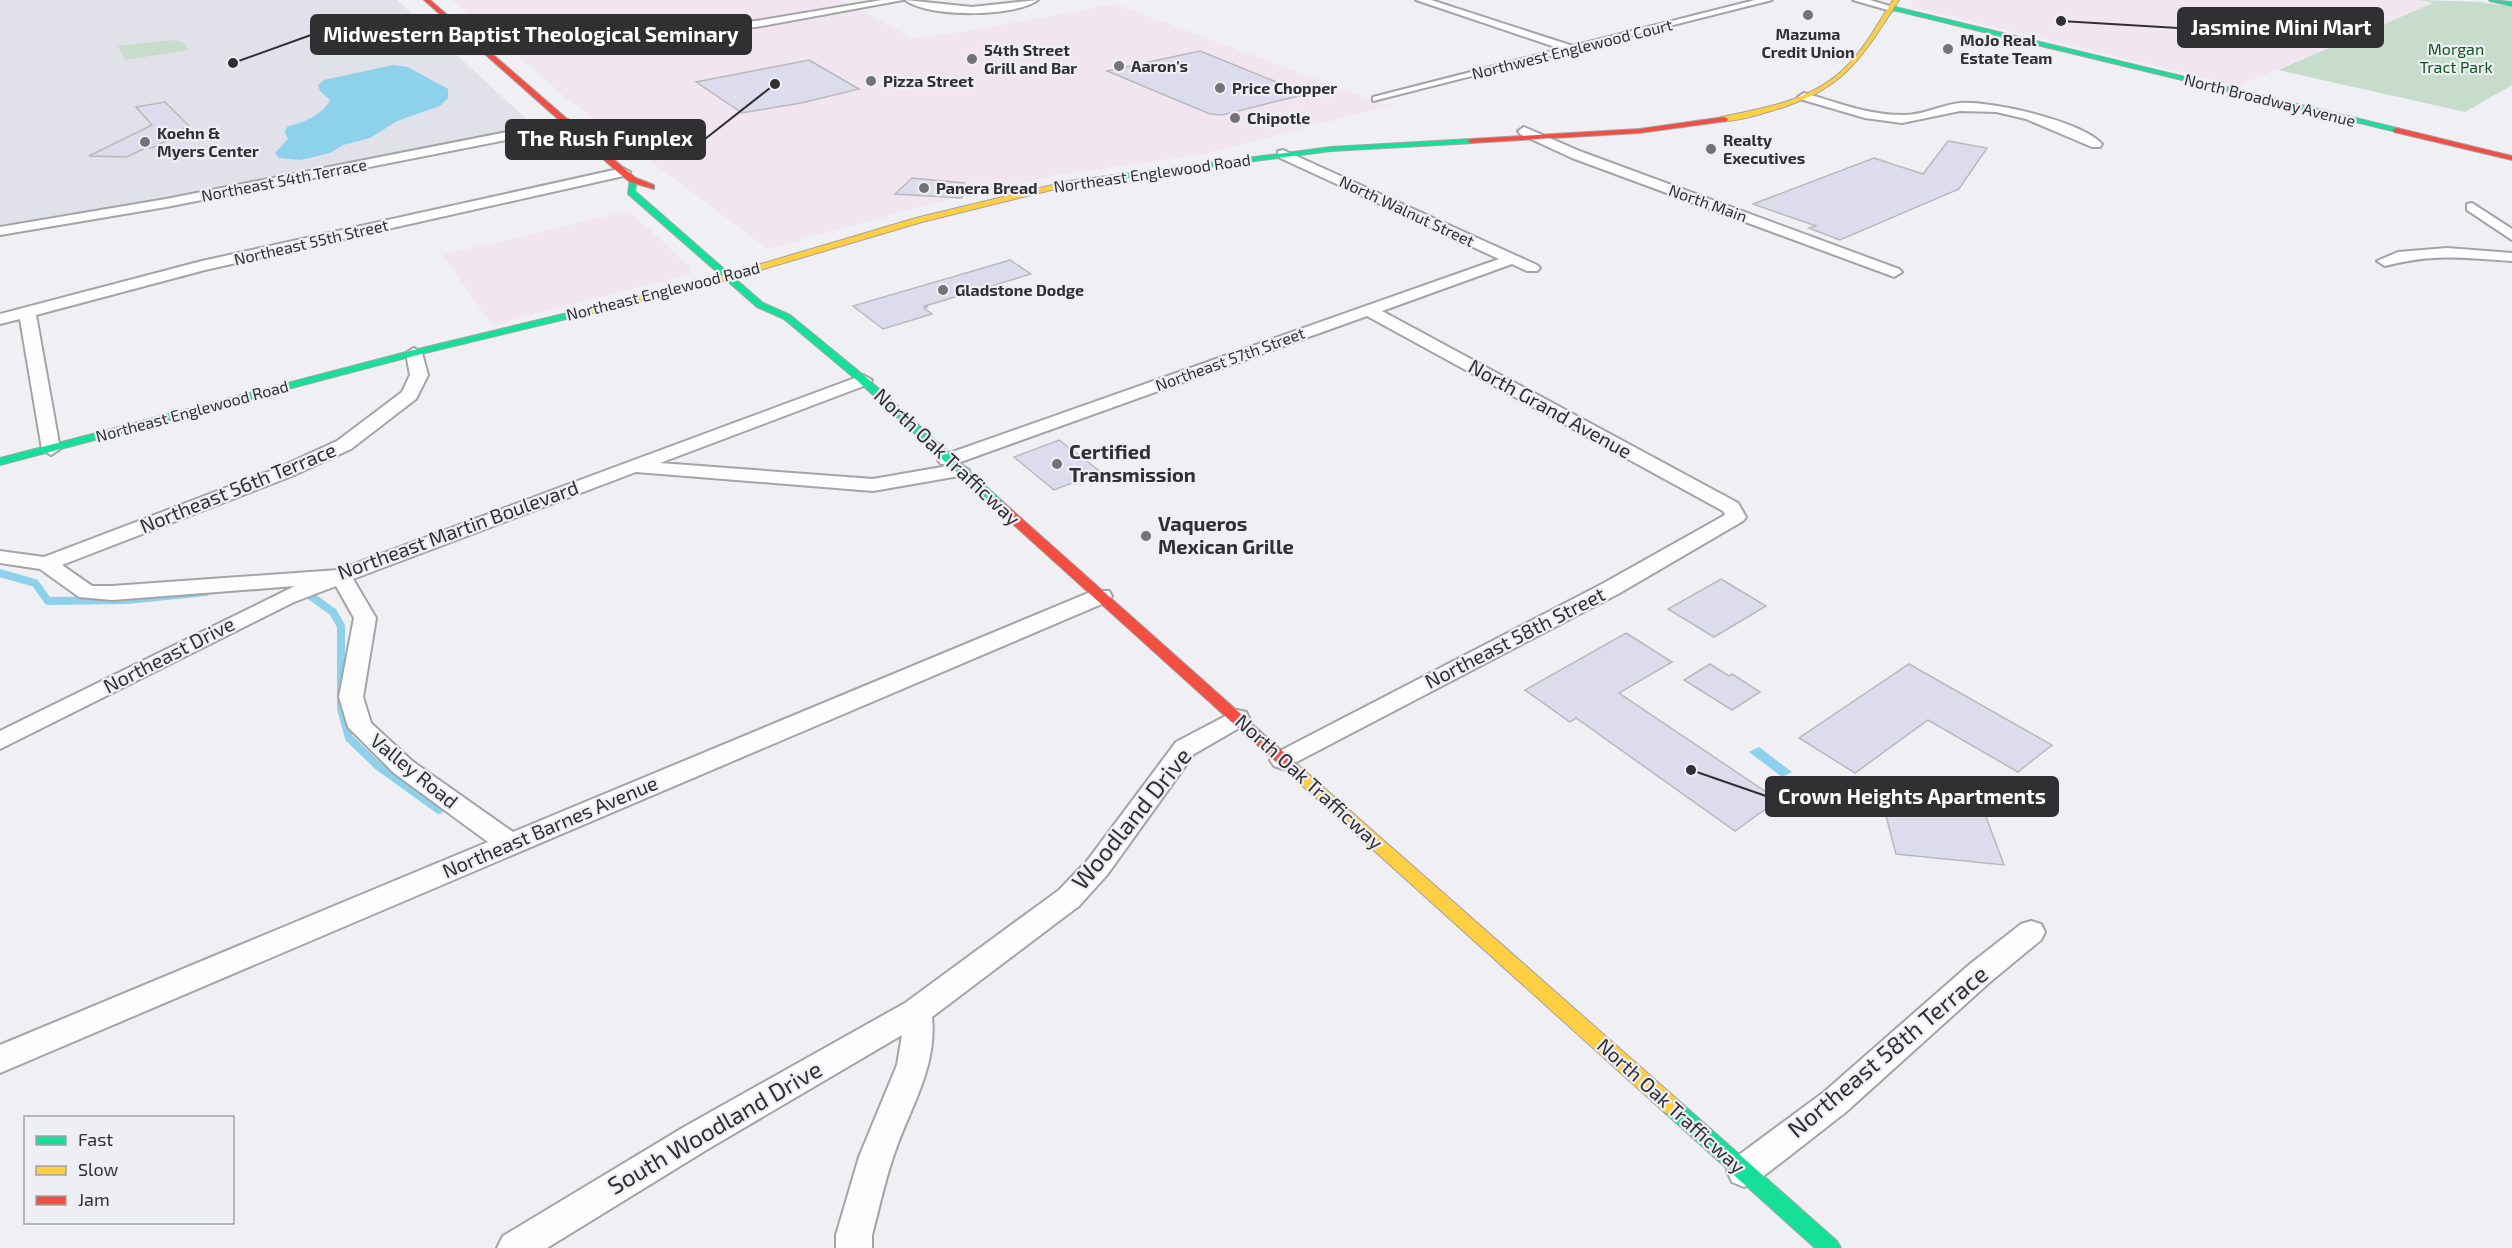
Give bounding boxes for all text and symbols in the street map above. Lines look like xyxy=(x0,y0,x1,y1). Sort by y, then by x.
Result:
marker: Mazuma Credit Union xyxy=(1801,8,1815,22)
callout: Jasmine Mini Mart xyxy=(2178,8,2383,47)
street label: Northwest Englewood Court xyxy=(1470,14,1674,83)
text: Jasmine Mini Mart xyxy=(2191,14,2372,39)
callout: Midwestern Baptist Theological Seminary xyxy=(311,15,751,54)
text: Midwestern Baptist Theological Seminary xyxy=(323,21,739,47)
place label: Mazuma Credit Union xyxy=(1761,24,1855,61)
place label: MoJo Real Estate Team xyxy=(1960,30,2052,67)
park label: Morgan Tract Park xyxy=(2419,39,2493,76)
place label: 54th Street Grill and Bar xyxy=(984,40,1077,77)
marker: MoJo Real Estate Team xyxy=(1941,42,1955,56)
marker: 54th Street Grill and Bar xyxy=(965,52,979,66)
place label: Aaron's xyxy=(1131,56,1188,75)
marker: Aaron's xyxy=(1112,59,1126,73)
street label: North Broadway Avenue xyxy=(2183,69,2358,130)
place label: Pizza Street xyxy=(883,71,974,90)
marker: Pizza Street xyxy=(864,74,878,88)
place label: Price Chopper xyxy=(1232,78,1337,97)
marker: Price Chopper xyxy=(1213,81,1227,95)
place label: Chipotle xyxy=(1247,108,1310,127)
marker: Chipotle xyxy=(1228,111,1242,125)
callout: The Rush Funplex xyxy=(506,120,705,159)
place label: Koehn & Myers Center xyxy=(157,123,259,161)
text: The Rush Funplex xyxy=(517,125,693,150)
place label: Realty Executives xyxy=(1723,130,1805,167)
marker: Koehn & Myers Center xyxy=(138,135,152,149)
marker: Realty Executives xyxy=(1704,142,1718,156)
street label: Northeast Englewood Road xyxy=(1052,149,1252,196)
street label: Northeast 54th Terrace xyxy=(199,154,368,205)
street label: North Walnut Street xyxy=(1337,171,1478,250)
place label: Panera Bread xyxy=(936,178,1038,197)
street label: North Main xyxy=(1666,180,1750,225)
marker: Panera Bread xyxy=(917,181,931,195)
street label: Northeast 55th Street xyxy=(232,214,390,269)
street label: Northeast Englewood Road xyxy=(564,257,762,324)
place label: Gladstone Dodge xyxy=(955,280,1084,299)
marker: Gladstone Dodge xyxy=(936,283,950,297)
street label: Northeast 57th Street xyxy=(1153,323,1307,394)
street label: North Grand Avenue xyxy=(1465,353,1636,463)
street label: Northeast Englewood Road xyxy=(93,376,290,445)
street label: North Oak Trafficway xyxy=(870,382,1026,530)
street label: Northeast 56th Terrace xyxy=(136,437,339,537)
place label: Certified Transmission xyxy=(1069,439,1196,486)
marker: Certified Transmission xyxy=(1050,457,1064,471)
street label: Northeast Martin Boulevard xyxy=(334,474,581,584)
place label: Vaqueros Mexican Grille xyxy=(1158,511,1294,558)
marker: Vaqueros Mexican Grille xyxy=(1139,529,1153,543)
street label: Northeast 58th Street xyxy=(1421,581,1609,693)
street label: Northeast Drive xyxy=(99,611,238,698)
street label: North Oak Trafficway xyxy=(1231,709,1389,854)
street label: Valley Road xyxy=(366,728,463,813)
street label: Woodland Drive xyxy=(1065,741,1197,895)
street label: Northeast Barnes Avenue xyxy=(438,770,661,882)
callout: Crown Heights Apartments xyxy=(1766,777,2058,816)
text: Crown Heights Apartments xyxy=(1778,783,2046,808)
street label: Northeast 58th Terrace xyxy=(1781,959,1993,1143)
street label: North Oak Trafficway xyxy=(1593,1033,1751,1178)
street label: South Woodland Drive xyxy=(602,1053,827,1200)
legend xyxy=(24,1116,234,1224)
text: Fast xyxy=(78,1128,113,1150)
text: Slow xyxy=(78,1158,119,1180)
text: Jam xyxy=(78,1188,110,1210)

